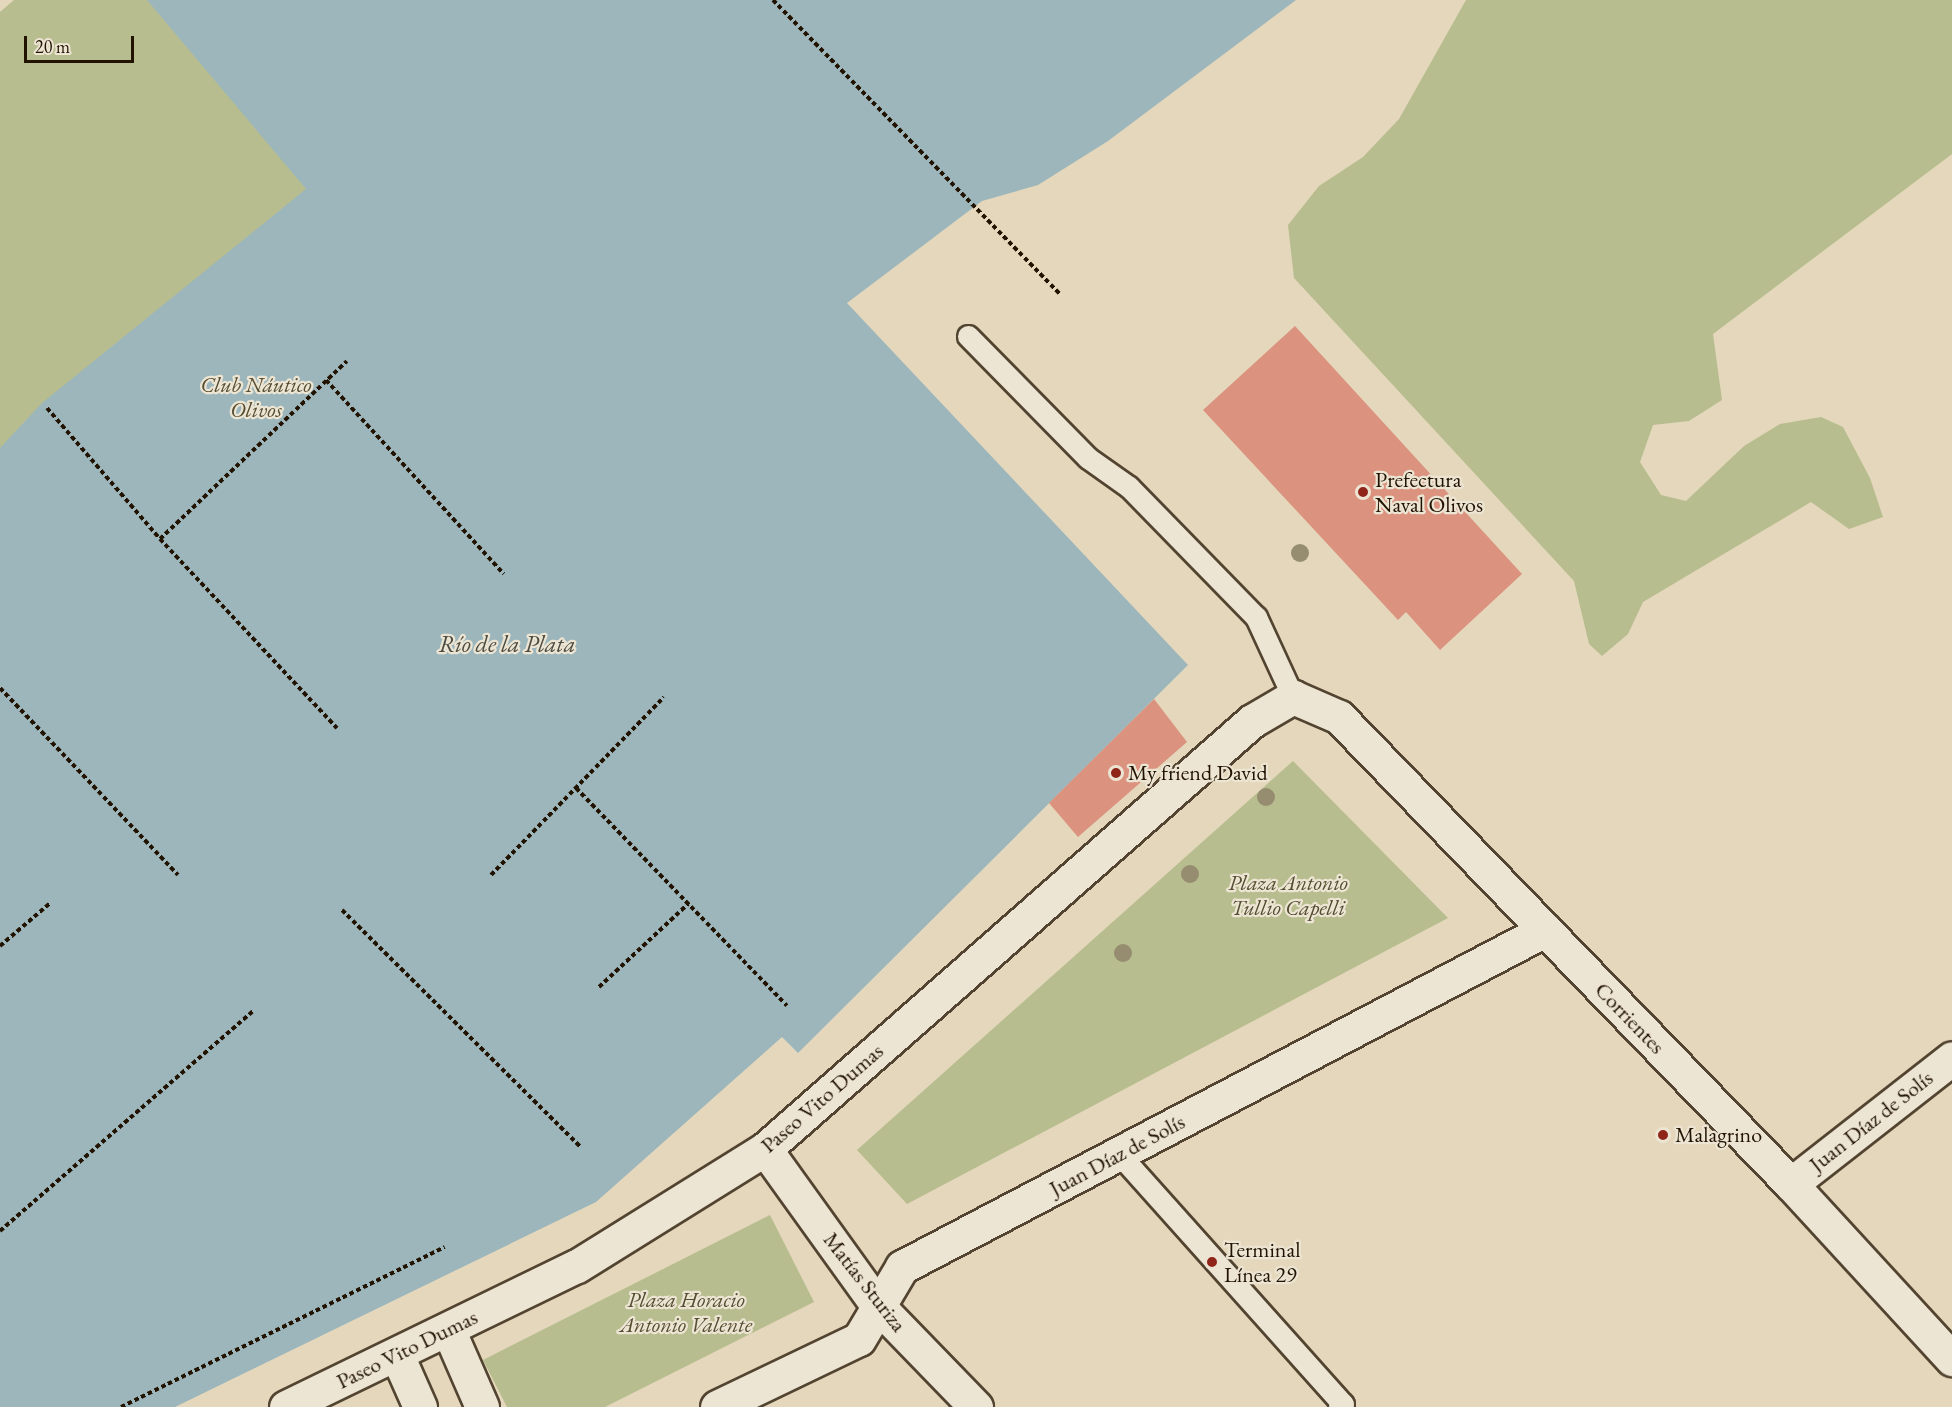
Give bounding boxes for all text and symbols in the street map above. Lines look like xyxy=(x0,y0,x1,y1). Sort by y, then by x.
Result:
scale bar xyxy=(27,24,136,62)
text: 20 m xyxy=(35,35,70,58)
park label: Club Náutico Olivos xyxy=(200,371,312,422)
place label: Prefectura Naval Olivos xyxy=(1375,466,1483,518)
marker: Prefectura Naval Olivos xyxy=(1356,485,1370,499)
water label: Río de la Plata xyxy=(439,630,575,658)
place label: My friend David xyxy=(1128,760,1268,786)
marker: My friend David xyxy=(1109,766,1123,780)
park label: Plaza Antonio Tullio Capelli xyxy=(1228,869,1348,920)
street label: Corrientes xyxy=(1589,977,1671,1059)
street label: Paseo Vito Dumas xyxy=(755,1038,889,1158)
street label: Juan Díaz de Solís xyxy=(1804,1065,1938,1177)
street label: Juan Díaz de Solís xyxy=(1045,1108,1189,1202)
place label: Malagrino xyxy=(1675,1122,1762,1148)
marker: Malagrino xyxy=(1656,1128,1670,1142)
street label: Matías Sturiza xyxy=(818,1227,912,1337)
place label: Terminal Línea 29 xyxy=(1224,1236,1301,1288)
marker: Terminal Línea 29 xyxy=(1205,1255,1219,1269)
park label: Plaza Horacio Antonio Valente xyxy=(620,1286,752,1338)
street label: Paseo Vito Dumas xyxy=(332,1303,482,1395)

